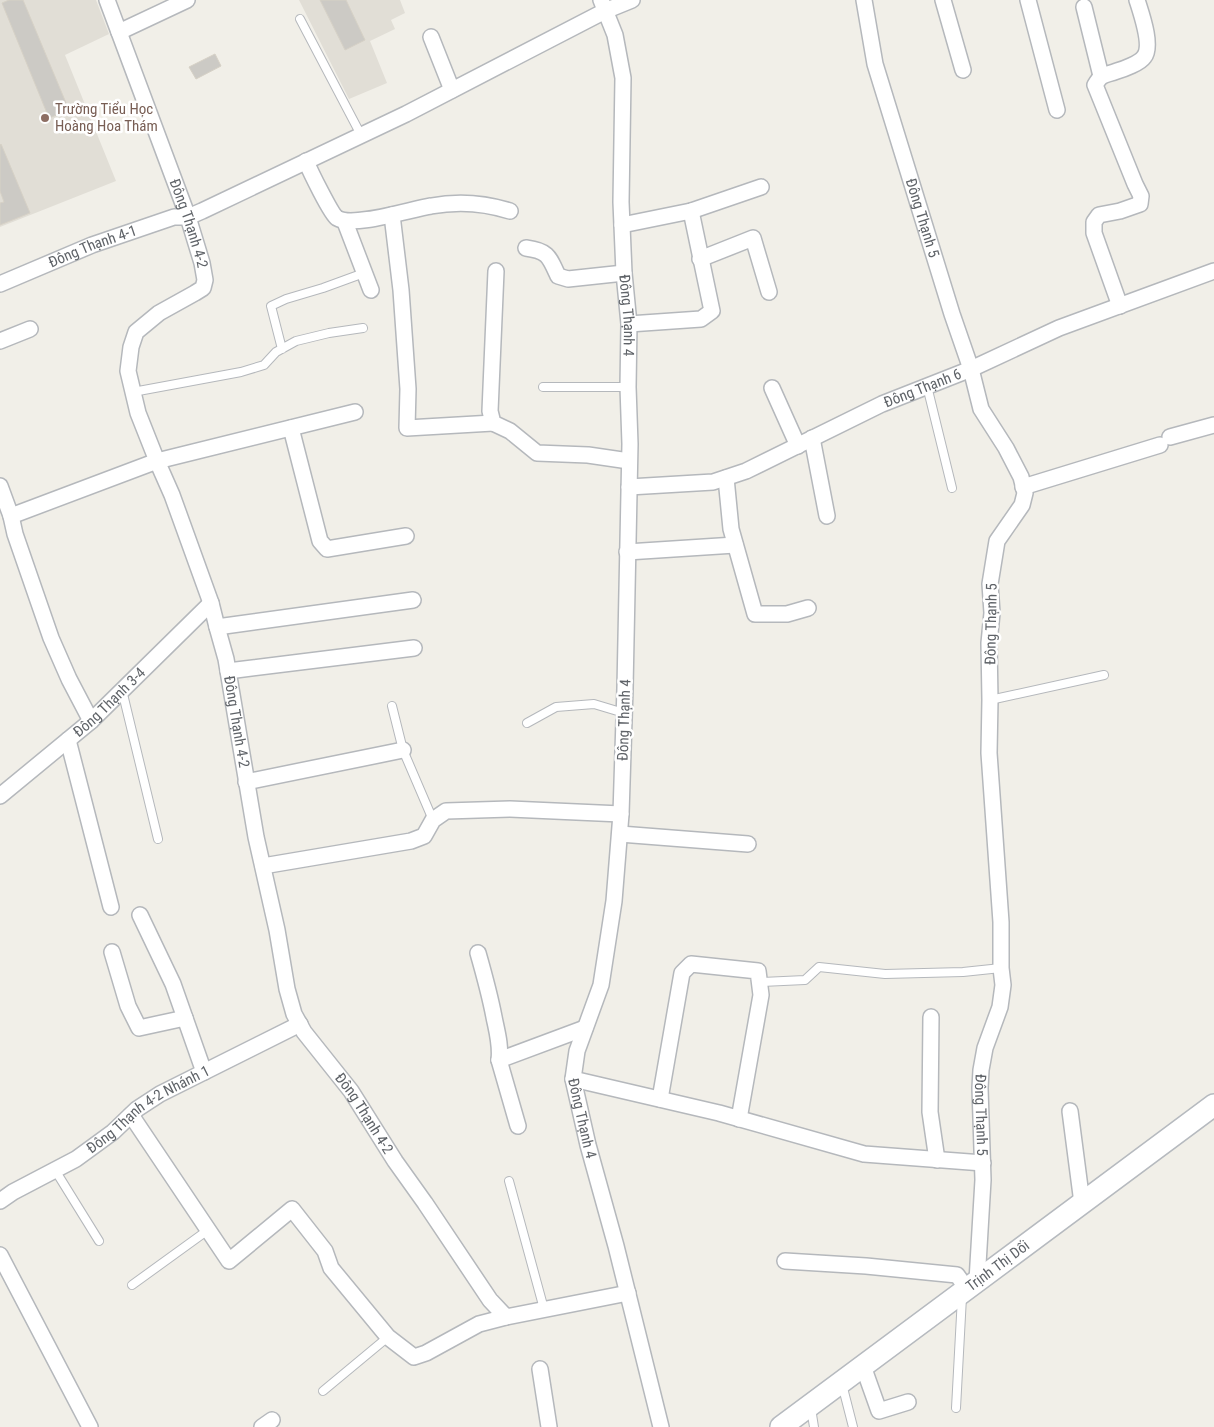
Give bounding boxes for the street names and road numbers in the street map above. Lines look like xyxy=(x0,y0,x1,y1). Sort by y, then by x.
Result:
street label: Đông Thạnh 4-2 xyxy=(166,176,212,269)
street label: Đông Thạnh 5 xyxy=(902,176,943,260)
street label: Đông Thạnh 4-1 xyxy=(46,221,139,271)
street label: Đông Thạnh 4 xyxy=(615,274,638,356)
street label: Đông Thạnh 6 xyxy=(881,365,964,411)
street label: Đông Thạnh 5 xyxy=(981,583,1001,665)
street label: Đông Thạnh 3-4 xyxy=(70,664,149,741)
street label: Đông Thạnh 4-2 xyxy=(220,674,253,769)
street label: Đông Thạnh 4 xyxy=(614,679,634,761)
street label: Đông Thạnh 4-2 Nhánh 1 xyxy=(83,1062,213,1157)
street label: Đông Thạnh 4-2 xyxy=(331,1069,397,1157)
street label: Đông Thạnh 5 xyxy=(971,1073,991,1156)
street label: Đông Thạnh 4 xyxy=(564,1076,600,1160)
street label: Trịnh Thị Dối xyxy=(962,1236,1033,1295)

